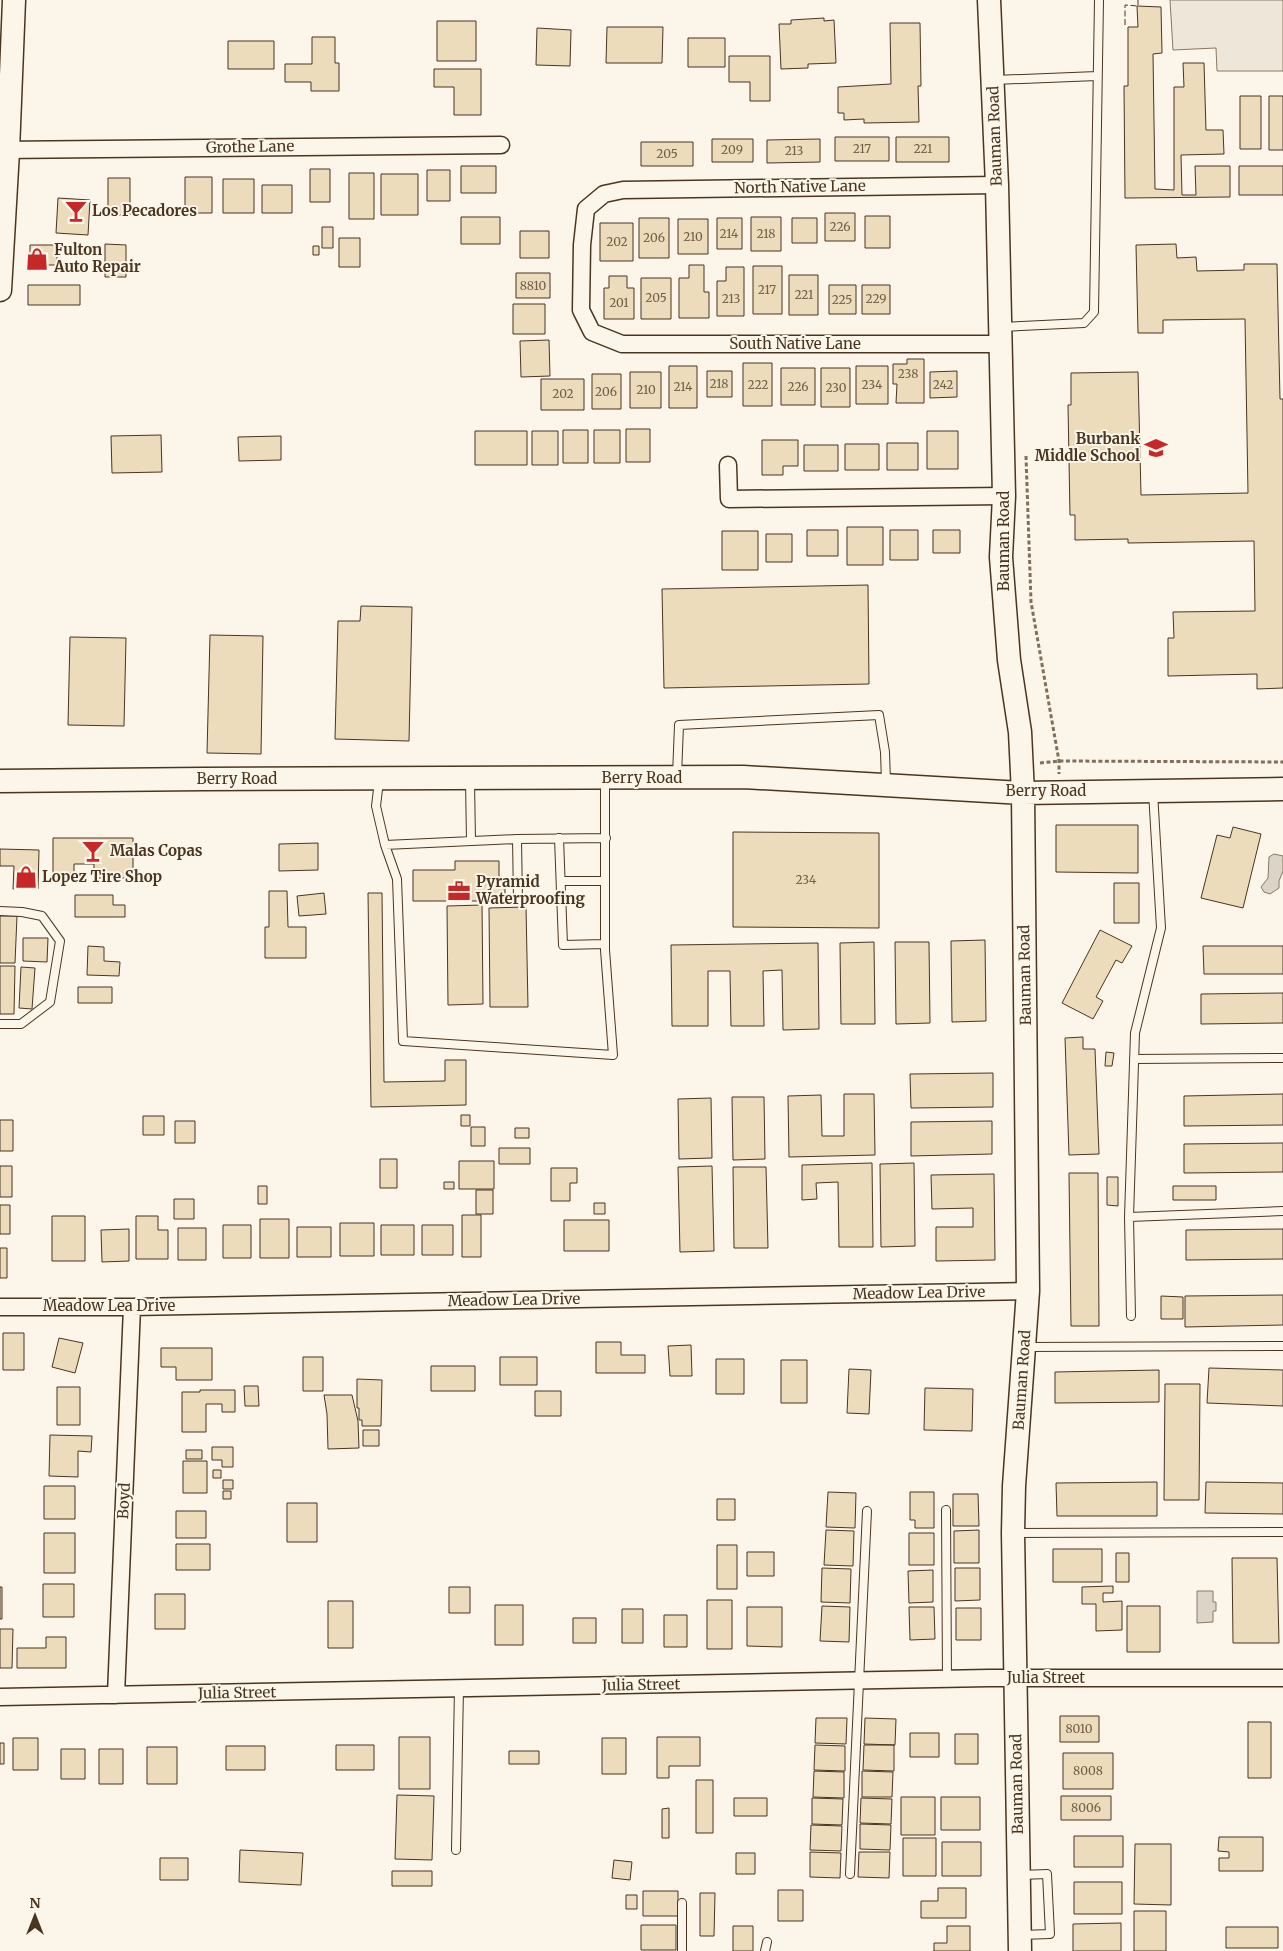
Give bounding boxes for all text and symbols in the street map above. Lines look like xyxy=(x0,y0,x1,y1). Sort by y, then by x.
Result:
street label: Bauman Road xyxy=(983,85,1006,187)
street label: Grothe Lane xyxy=(206,136,294,157)
house number: 217 xyxy=(853,141,871,156)
house number: 221 xyxy=(913,141,933,156)
house number: 209 xyxy=(721,142,743,157)
house number: 213 xyxy=(785,143,803,158)
house number: 205 xyxy=(656,146,678,161)
street label: North Native Lane xyxy=(734,176,866,197)
bar icon: Los Pecadores xyxy=(63,198,89,224)
place label: Los Pecadores xyxy=(92,201,197,220)
house number: 226 xyxy=(829,219,851,234)
house number: 214 xyxy=(720,226,739,241)
house number: 218 xyxy=(757,226,775,241)
house number: 210 xyxy=(683,229,703,244)
house number: 206 xyxy=(643,230,665,245)
house number: 202 xyxy=(606,234,628,249)
place label: Fulton Auto Repair xyxy=(53,240,141,276)
shop icon: Fulton Auto Repair xyxy=(24,246,50,272)
house number: 8810 xyxy=(520,278,547,293)
house number: 217 xyxy=(758,282,776,297)
house number: 221 xyxy=(794,287,814,302)
house number: 205 xyxy=(645,290,667,305)
house number: 213 xyxy=(722,291,740,306)
house number: 229 xyxy=(865,291,887,306)
house number: 225 xyxy=(832,292,852,307)
house number: 201 xyxy=(609,295,629,310)
street label: South Native Lane xyxy=(729,334,861,353)
house number: 238 xyxy=(898,366,918,381)
house number: 218 xyxy=(710,376,728,391)
house number: 222 xyxy=(748,377,768,392)
house number: 234 xyxy=(862,377,883,392)
house number: 242 xyxy=(933,377,953,392)
house number: 214 xyxy=(674,379,693,394)
house number: 226 xyxy=(787,379,809,394)
house number: 230 xyxy=(825,380,847,395)
house number: 210 xyxy=(636,382,656,397)
house number: 206 xyxy=(595,384,617,399)
house number: 202 xyxy=(552,386,574,401)
place label: Burbank Middle School xyxy=(1035,429,1140,465)
school or university icon: Burbank Middle School xyxy=(1143,435,1169,461)
street label: Bauman Road xyxy=(994,491,1013,591)
street label: Berry Road xyxy=(602,768,682,787)
street label: Berry Road xyxy=(197,769,277,788)
street label: Berry Road xyxy=(1006,781,1086,800)
bar icon: Malas Copas xyxy=(80,838,106,864)
place label: Malas Copas xyxy=(110,841,203,860)
shop icon: Lopez Tire Shop xyxy=(13,864,39,890)
place label: Lopez Tire Shop xyxy=(42,867,163,886)
place label: Pyramid Waterproofing xyxy=(475,872,585,908)
house number: 234 xyxy=(796,872,817,887)
office icon: Pyramid Waterproofing xyxy=(446,878,472,904)
street label: Bauman Road xyxy=(1014,925,1035,1025)
street label: Meadow Lea Drive xyxy=(853,1282,986,1303)
street label: Meadow Lea Drive xyxy=(448,1289,581,1310)
street label: Meadow Lea Drive xyxy=(43,1296,175,1315)
street label: Bauman Road xyxy=(1009,1329,1034,1431)
street label: Boyd xyxy=(113,1482,134,1520)
street label: Julia Street xyxy=(1006,1668,1085,1687)
street label: Julia Street xyxy=(601,1674,680,1695)
street label: Julia Street xyxy=(197,1682,276,1703)
house number: 8010 xyxy=(1065,1721,1093,1736)
street label: Bauman Road xyxy=(1006,1734,1027,1834)
house number: 8008 xyxy=(1073,1763,1103,1778)
house number: 8006 xyxy=(1071,1800,1101,1815)
north arrow xyxy=(10,1891,60,1941)
text: N xyxy=(29,1894,41,1912)

